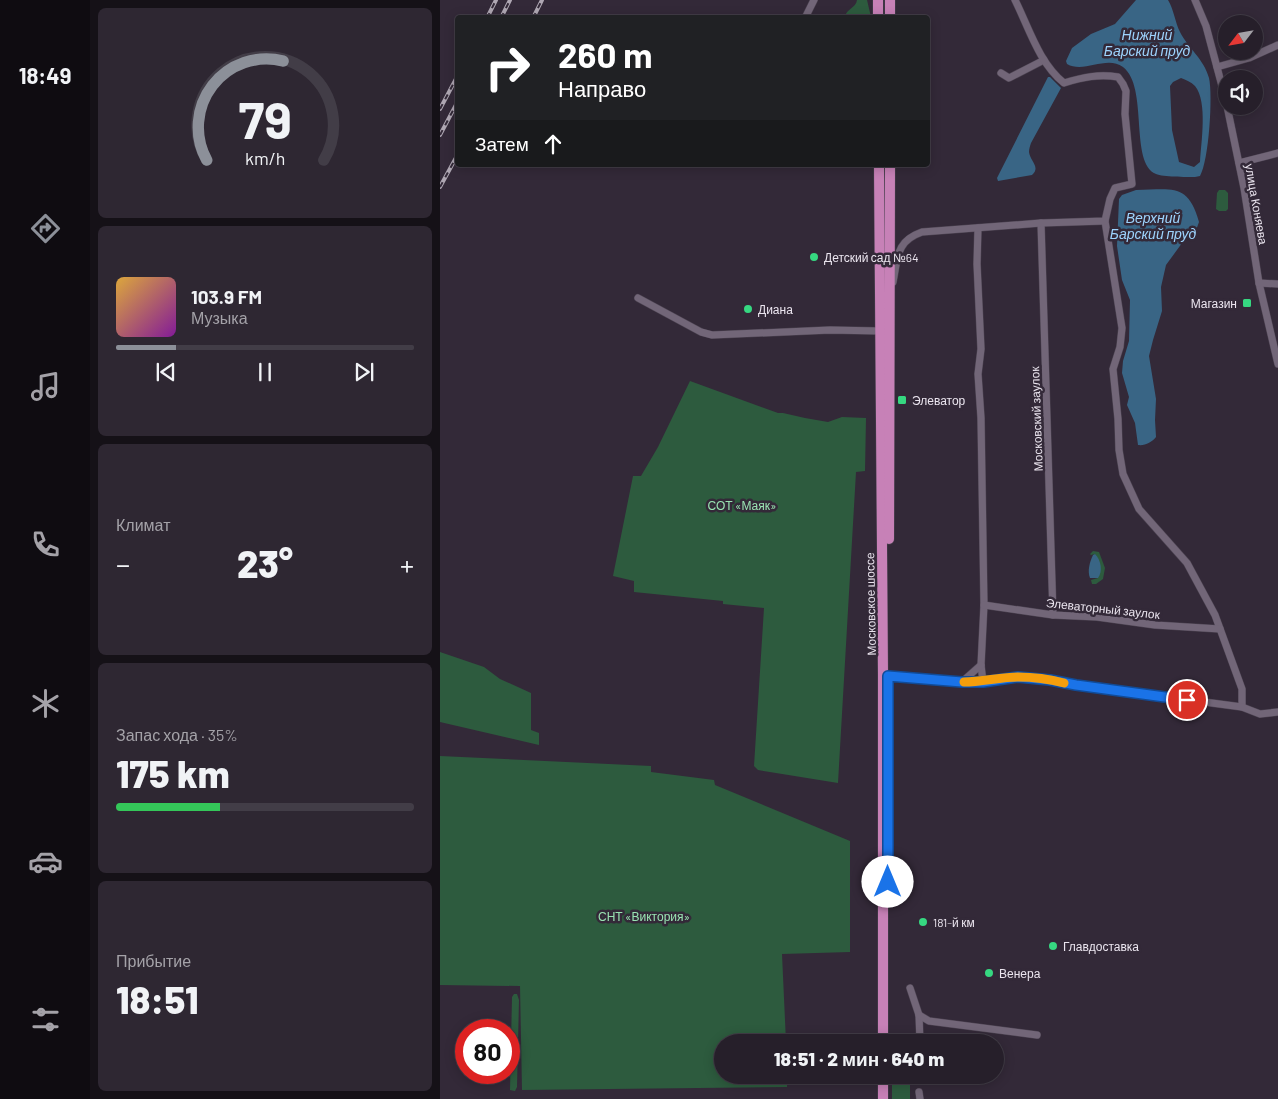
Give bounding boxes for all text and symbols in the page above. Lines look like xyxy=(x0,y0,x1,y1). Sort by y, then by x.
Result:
north arrow xyxy=(1218,15,1262,60)
map controls xyxy=(1218,15,1263,115)
water label: Нижний Барский пруд xyxy=(1104,26,1190,59)
text: 260 m xyxy=(558,33,653,75)
icon: right xyxy=(475,35,540,100)
text: 18:49 xyxy=(19,62,71,88)
button: sound xyxy=(1218,70,1263,115)
text: Направо xyxy=(558,75,646,101)
text: 79 xyxy=(238,87,292,149)
icon: ahead xyxy=(539,130,567,158)
text: Затем xyxy=(475,132,529,155)
text: km/h xyxy=(245,147,285,169)
street label: улица Коняева xyxy=(1242,163,1271,246)
water label: Верхний Барский пруд xyxy=(1110,209,1196,242)
icon: directions xyxy=(28,211,63,246)
place label: Детский сад №64 xyxy=(824,250,919,265)
marker: Детский сад №64 xyxy=(808,251,820,263)
text: 103.9 FM xyxy=(191,285,262,308)
place label: Магазин xyxy=(1191,296,1237,310)
marker: Магазин xyxy=(1241,297,1253,309)
place label: Диана xyxy=(758,302,793,317)
marker: Диана xyxy=(742,303,754,315)
text: Музыка xyxy=(191,308,248,327)
icon: previous xyxy=(152,358,180,386)
icon: pause xyxy=(251,358,279,386)
icon: next xyxy=(350,358,378,386)
street label: Московский заулок xyxy=(1027,366,1046,472)
icon: music xyxy=(28,369,63,404)
place label: Элеватор xyxy=(912,393,966,408)
marker: Элеватор xyxy=(896,394,908,406)
park label: СОТ «Маяк» xyxy=(708,498,776,512)
text: Климат xyxy=(116,515,170,534)
icon: phone xyxy=(28,527,63,562)
text: 23° xyxy=(237,540,293,586)
text: − xyxy=(116,547,130,581)
text: + xyxy=(400,547,414,581)
street label: Московское шоссе xyxy=(862,552,878,656)
street label: Элеваторный заулок xyxy=(1045,595,1161,622)
pin xyxy=(1166,679,1208,721)
icon: climate xyxy=(28,686,63,721)
icon: arrive xyxy=(1173,686,1201,714)
text: Запас хода · 35% xyxy=(116,725,238,744)
text: 175 km xyxy=(116,750,230,796)
icon: car xyxy=(28,844,63,879)
position arrow xyxy=(861,855,913,907)
park label: СНТ «Виктория» xyxy=(598,909,690,924)
place label: 181-й км xyxy=(933,915,975,929)
marker: 181-й км xyxy=(917,916,929,928)
place label: Главдоставка xyxy=(1063,939,1139,954)
marker: Главдоставка xyxy=(1047,940,1059,952)
text: Прибытие xyxy=(116,951,191,970)
place label: Венера xyxy=(999,966,1041,981)
marker: Венера xyxy=(983,967,995,979)
text: 18:51 xyxy=(116,976,199,1022)
icon: filters xyxy=(28,1002,63,1037)
speed limit sign: 80 xyxy=(455,1019,520,1084)
text: 18:51 · 2 мин · 640 m xyxy=(774,1047,944,1070)

